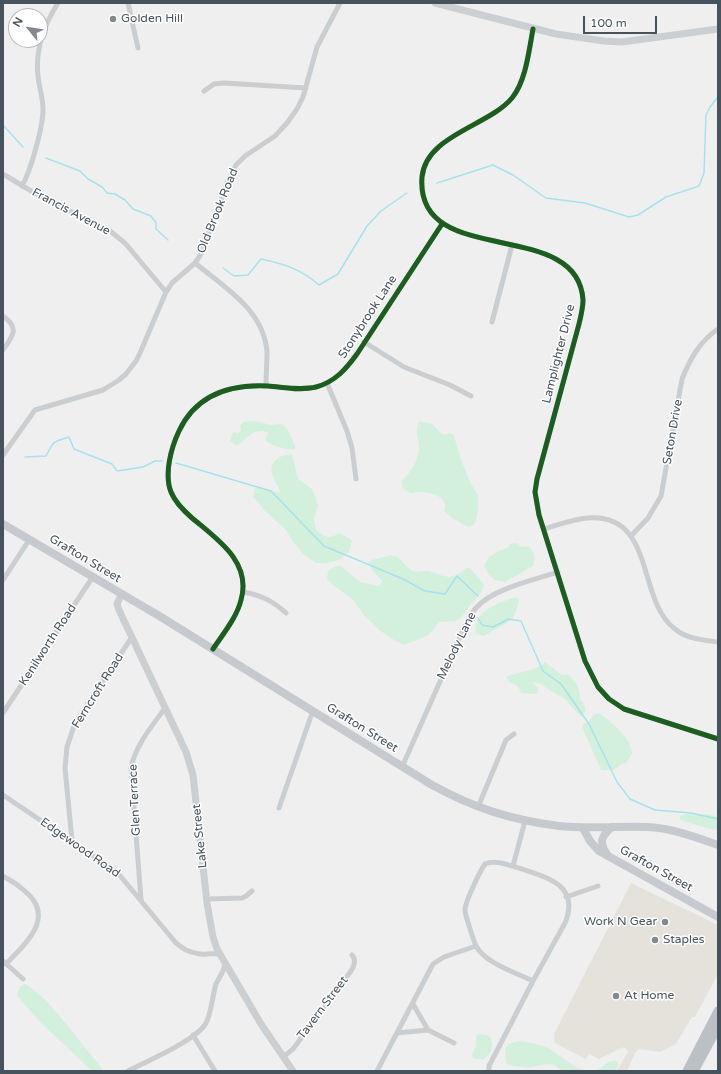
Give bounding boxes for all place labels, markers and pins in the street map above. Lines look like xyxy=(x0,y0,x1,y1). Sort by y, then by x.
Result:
place label: Golden Hill xyxy=(121,12,183,26)
marker: Golden Hill xyxy=(108,14,118,24)
place label: Work N Gear xyxy=(584,915,657,929)
marker: Work N Gear xyxy=(660,917,670,927)
place label: Staples xyxy=(663,933,705,947)
marker: Staples xyxy=(650,935,660,945)
place label: At Home xyxy=(624,989,674,1003)
marker: At Home xyxy=(611,991,621,1001)

